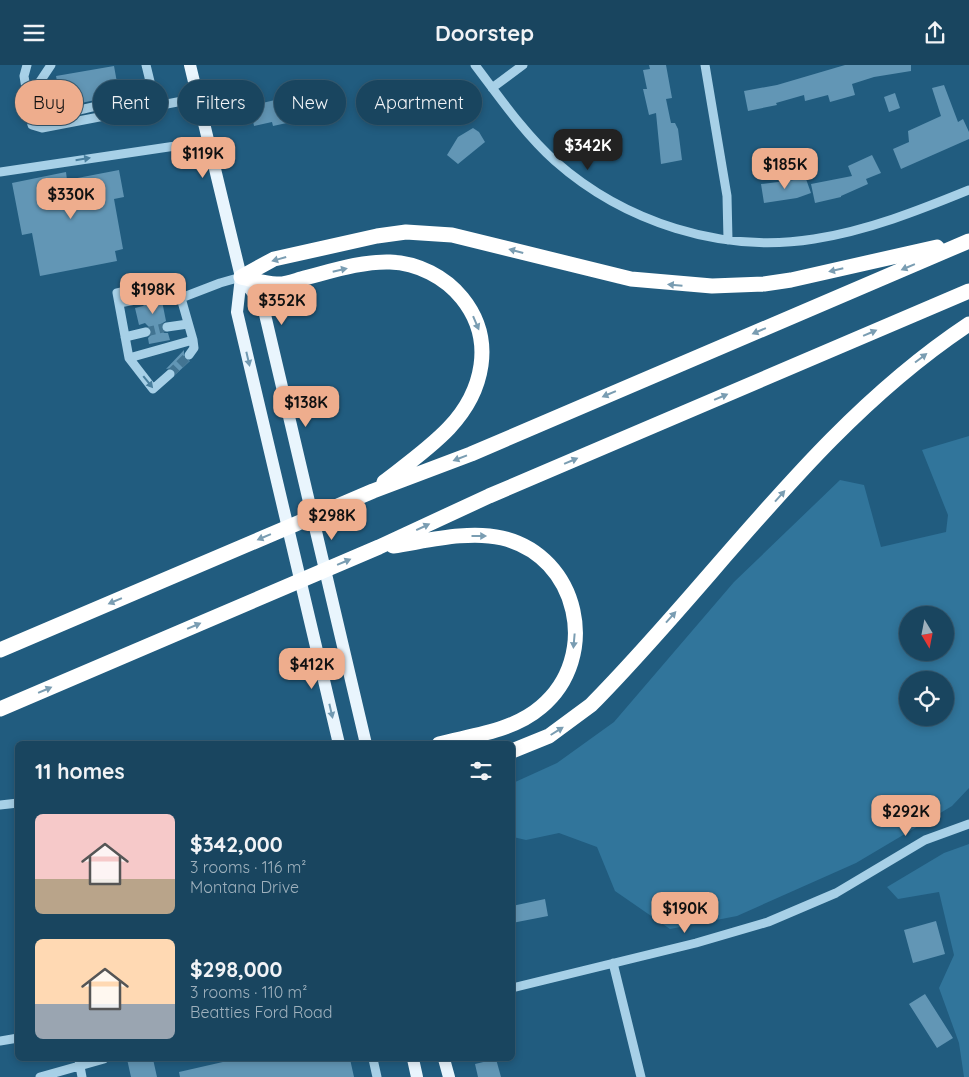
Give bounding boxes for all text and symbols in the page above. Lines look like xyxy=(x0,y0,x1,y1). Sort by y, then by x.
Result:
icon: menu xyxy=(20,19,48,47)
text: Doorstep xyxy=(435,19,534,47)
icon: share xyxy=(921,19,949,47)
chip: Buy xyxy=(15,80,83,125)
chip: Rent xyxy=(93,80,168,125)
chip: Filters xyxy=(178,80,264,125)
chip: New xyxy=(274,80,346,125)
chip: Apartment xyxy=(356,80,482,125)
pin: $342K xyxy=(553,129,623,171)
text: $342K xyxy=(564,135,612,155)
pin: $119K xyxy=(168,137,238,179)
text: $119K xyxy=(182,143,224,163)
pin: $185K xyxy=(750,147,820,190)
text: $185K xyxy=(763,154,807,174)
one-way arrow xyxy=(75,155,91,163)
pin: $330K xyxy=(36,177,106,220)
text: $330K xyxy=(47,184,95,204)
one-way arrow xyxy=(509,247,524,255)
one-way arrow xyxy=(271,255,286,263)
one-way arrow xyxy=(901,263,915,271)
one-way arrow xyxy=(333,266,348,274)
one-way arrow xyxy=(829,266,844,274)
pin: $198K xyxy=(118,273,188,315)
text: $198K xyxy=(131,279,175,299)
one-way arrow xyxy=(667,280,683,288)
pin: $352K xyxy=(247,283,317,326)
text: $352K xyxy=(259,290,305,310)
one-way arrow xyxy=(472,316,480,331)
one-way arrow xyxy=(752,327,766,335)
one-way arrow xyxy=(863,329,877,337)
one-way arrow xyxy=(244,352,252,367)
one-way arrow xyxy=(914,353,928,363)
one-way arrow xyxy=(143,375,153,389)
pin: $138K xyxy=(271,385,341,428)
one-way arrow xyxy=(602,391,616,399)
text: $138K xyxy=(284,392,328,412)
one-way arrow xyxy=(714,393,729,401)
one-way arrow xyxy=(452,455,467,462)
one-way arrow xyxy=(564,456,578,464)
one-way arrow xyxy=(774,490,786,502)
pin: $298K xyxy=(297,499,367,541)
text: $298K xyxy=(309,505,356,525)
one-way arrow xyxy=(416,522,430,530)
one-way arrow xyxy=(471,532,487,540)
one-way arrow xyxy=(257,534,271,542)
one-way arrow xyxy=(337,558,351,566)
one-way arrow xyxy=(108,598,122,606)
north arrow xyxy=(899,606,954,661)
map controls xyxy=(899,606,954,726)
one-way arrow xyxy=(665,611,677,623)
one-way arrow xyxy=(187,622,202,630)
one-way arrow xyxy=(569,634,577,650)
pin: $412K xyxy=(277,647,347,690)
text: $412K xyxy=(290,654,334,674)
button: locate xyxy=(899,671,954,726)
one-way arrow xyxy=(38,685,52,693)
one-way arrow xyxy=(327,704,335,719)
one-way arrow xyxy=(550,726,564,736)
icon: filters xyxy=(467,757,495,785)
text: 11 homes xyxy=(35,758,125,784)
pin: $292K xyxy=(871,795,941,837)
text: $292K xyxy=(882,801,930,821)
text: $342,000 xyxy=(190,831,283,857)
icon: home xyxy=(75,834,135,894)
text: 3 rooms · 116 m² xyxy=(190,857,306,877)
text: Montana Drive xyxy=(190,877,299,897)
pin: $190K xyxy=(650,891,720,934)
text: $190K xyxy=(662,898,708,918)
text: $298,000 xyxy=(190,956,282,982)
icon: home xyxy=(75,959,135,1019)
text: 3 rooms · 110 m² xyxy=(190,982,307,1002)
text: Beatties Ford Road xyxy=(190,1002,332,1022)

